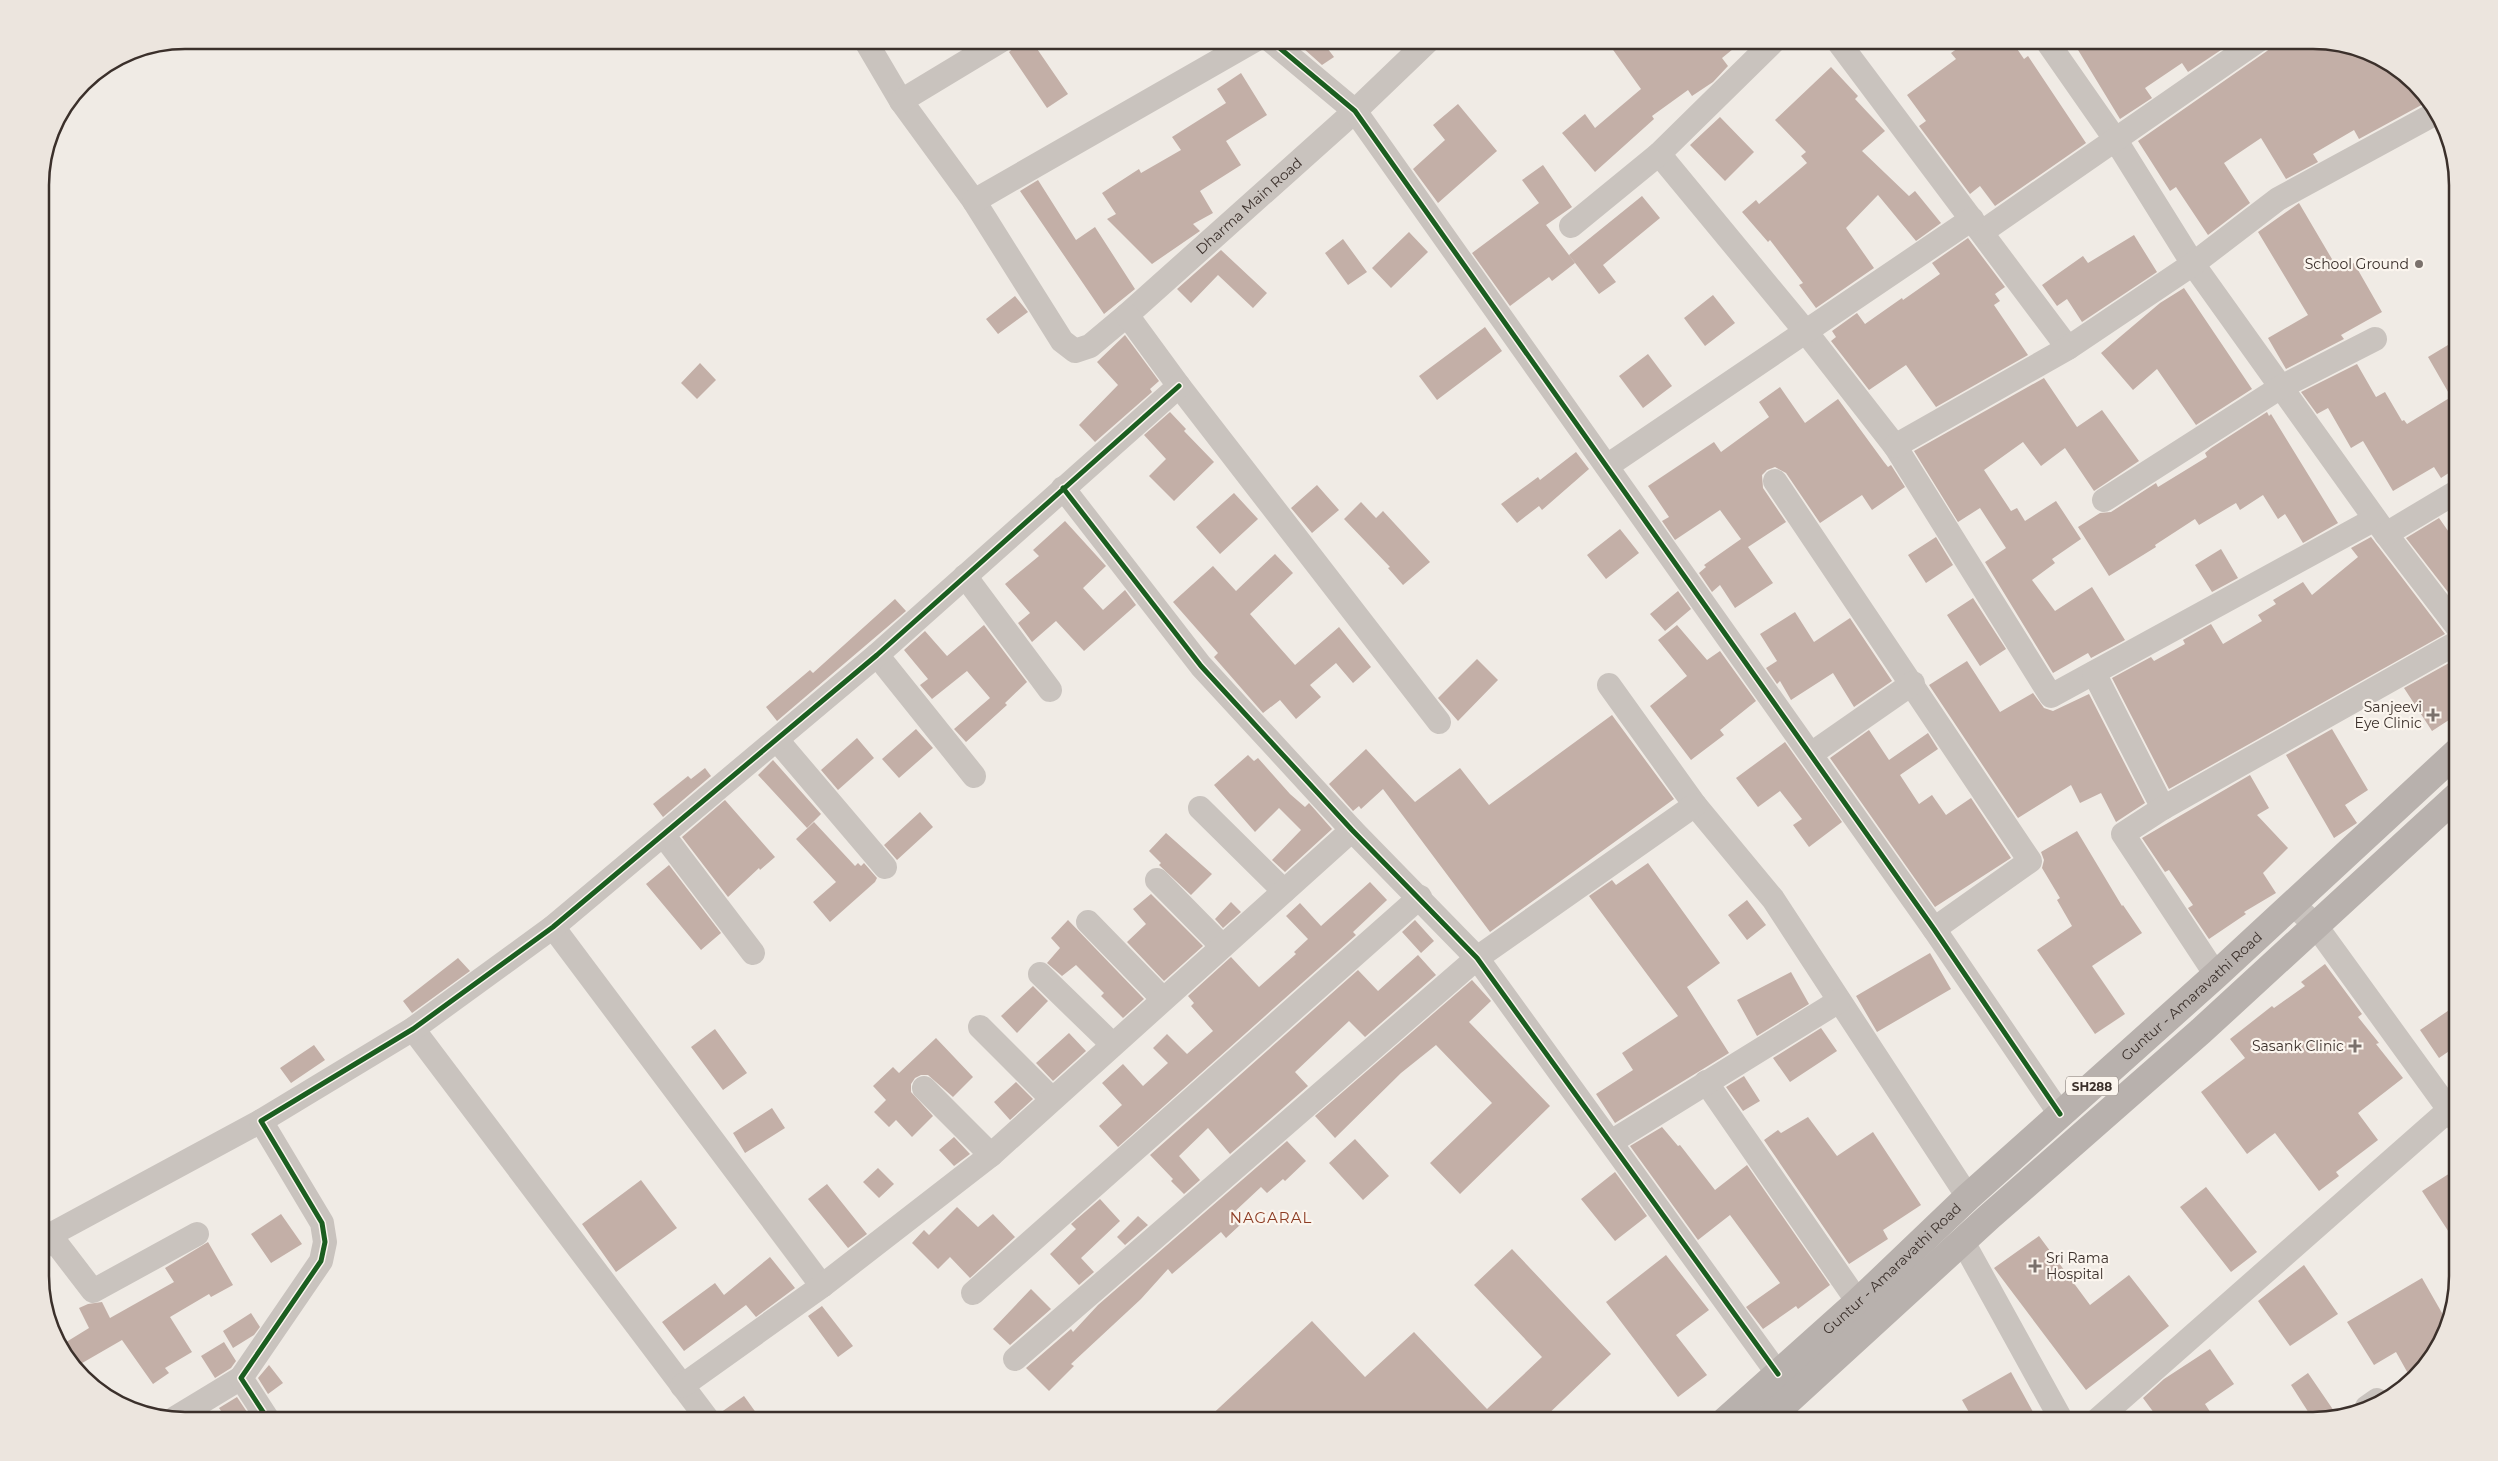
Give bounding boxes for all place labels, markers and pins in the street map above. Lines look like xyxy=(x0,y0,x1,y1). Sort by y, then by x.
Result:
place label: School Ground xyxy=(2305,255,2409,273)
marker: School Ground xyxy=(2413,258,2425,270)
place label: Sanjeevi Eye Clinic xyxy=(2355,698,2422,732)
marker: Sanjeevi Eye Clinic xyxy=(2426,708,2440,722)
place label: Sasank Clinic xyxy=(2252,1037,2344,1055)
marker: Sasank Clinic xyxy=(2348,1039,2362,1053)
place label: Sri Rama Hospital xyxy=(2046,1249,2109,1283)
marker: Sri Rama Hospital xyxy=(2028,1259,2042,1273)

